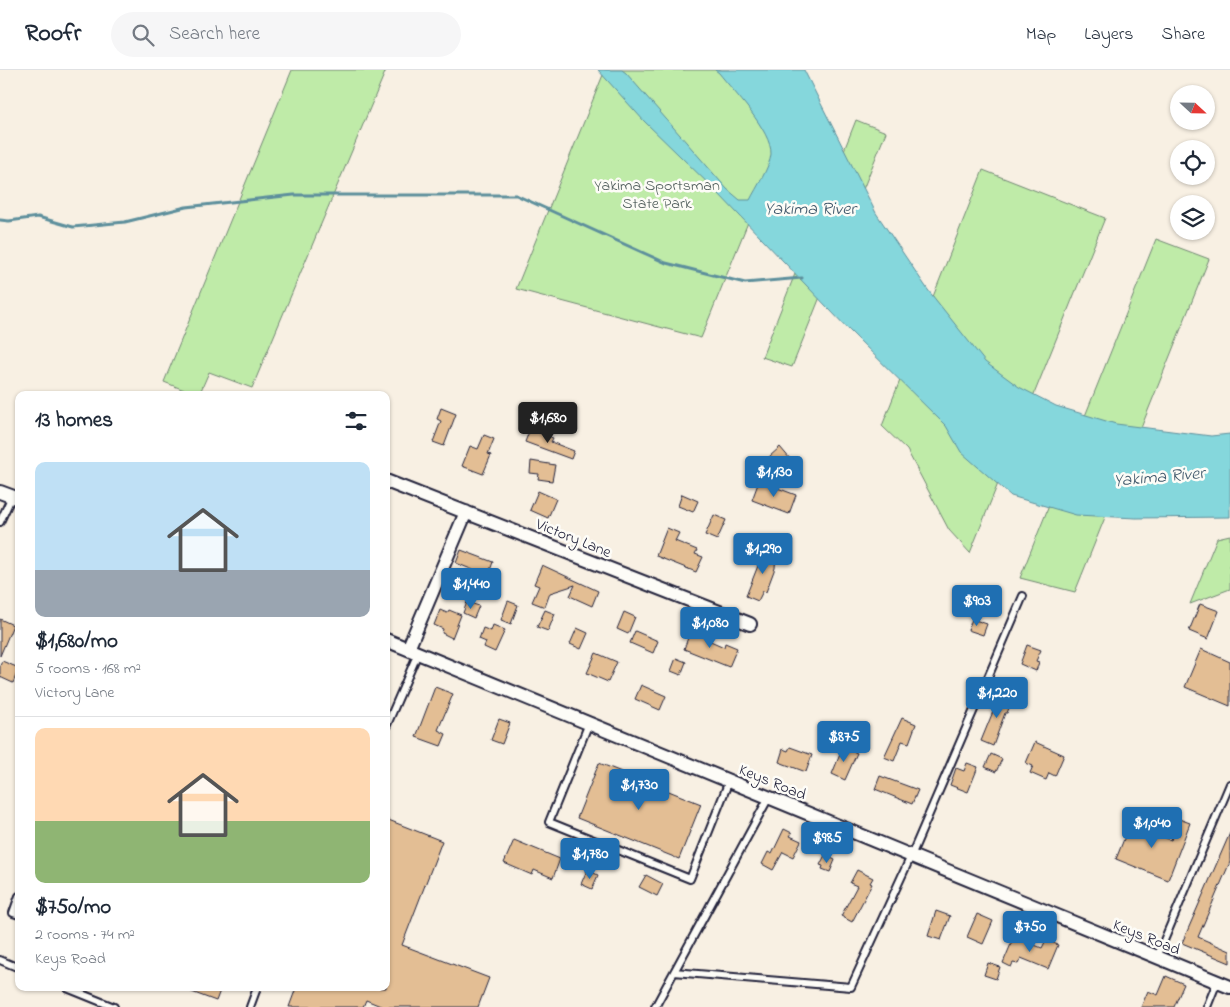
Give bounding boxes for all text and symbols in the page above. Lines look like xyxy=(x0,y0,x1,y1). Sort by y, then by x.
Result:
search box xyxy=(111,12,461,57)
text: Roofr xyxy=(25,17,81,52)
icon: search xyxy=(129,21,157,49)
text: Search here xyxy=(169,21,260,48)
text: Map xyxy=(1026,22,1056,48)
text: Layers xyxy=(1084,22,1134,48)
text: Share xyxy=(1162,22,1205,48)
north arrow xyxy=(1170,85,1215,130)
map controls xyxy=(1170,85,1215,240)
button: locate xyxy=(1170,140,1215,185)
park label: Yakima Sportsman State Park xyxy=(594,174,720,216)
button: layers xyxy=(1170,195,1215,240)
water label: Yakima River xyxy=(764,197,858,223)
pin: $1,680 xyxy=(507,402,589,444)
text: 13 homes xyxy=(35,406,113,436)
text: $1,680 xyxy=(529,406,567,430)
icon: filters xyxy=(342,407,370,435)
pin: $1,130 xyxy=(733,456,815,498)
text: $1,130 xyxy=(756,460,792,484)
water label: Yakima River xyxy=(1112,461,1208,495)
icon: home xyxy=(158,495,248,585)
street label: Victory Lane xyxy=(531,512,615,565)
pin: $1,290 xyxy=(722,532,804,575)
text: $1,290 xyxy=(744,537,782,561)
pin: $1,440 xyxy=(430,568,512,610)
text: $1,440 xyxy=(452,572,490,596)
pin: $903 xyxy=(947,584,1007,627)
text: $903 xyxy=(963,589,991,613)
pin: $1,080 xyxy=(669,606,751,649)
text: $1,080 xyxy=(691,611,729,635)
text: $1,680/mo xyxy=(35,627,118,657)
text: 5 rooms · 168 m² xyxy=(35,657,141,681)
pin: $1,220 xyxy=(956,676,1038,719)
text: Victory Lane xyxy=(35,681,114,705)
text: $1,220 xyxy=(977,681,1017,705)
pin: $875 xyxy=(814,720,874,763)
text: $875 xyxy=(828,725,860,749)
street label: Keys Road xyxy=(735,758,810,807)
icon: home xyxy=(158,760,248,850)
pin: $1,730 xyxy=(598,768,680,811)
text: $1,730 xyxy=(620,773,658,797)
pin: $1,040 xyxy=(1111,806,1193,849)
text: $1,040 xyxy=(1133,811,1171,835)
pin: $985 xyxy=(797,822,857,864)
text: $985 xyxy=(812,826,842,850)
pin: $1,780 xyxy=(549,838,631,880)
text: $1,780 xyxy=(571,842,609,866)
text: $750/mo xyxy=(35,893,111,923)
pin: $750 xyxy=(1000,910,1060,953)
street label: Keys Road xyxy=(1109,913,1184,962)
text: $750 xyxy=(1014,915,1046,939)
text: 2 rooms · 74 m² xyxy=(35,923,135,947)
text: Keys Road xyxy=(35,947,106,971)

